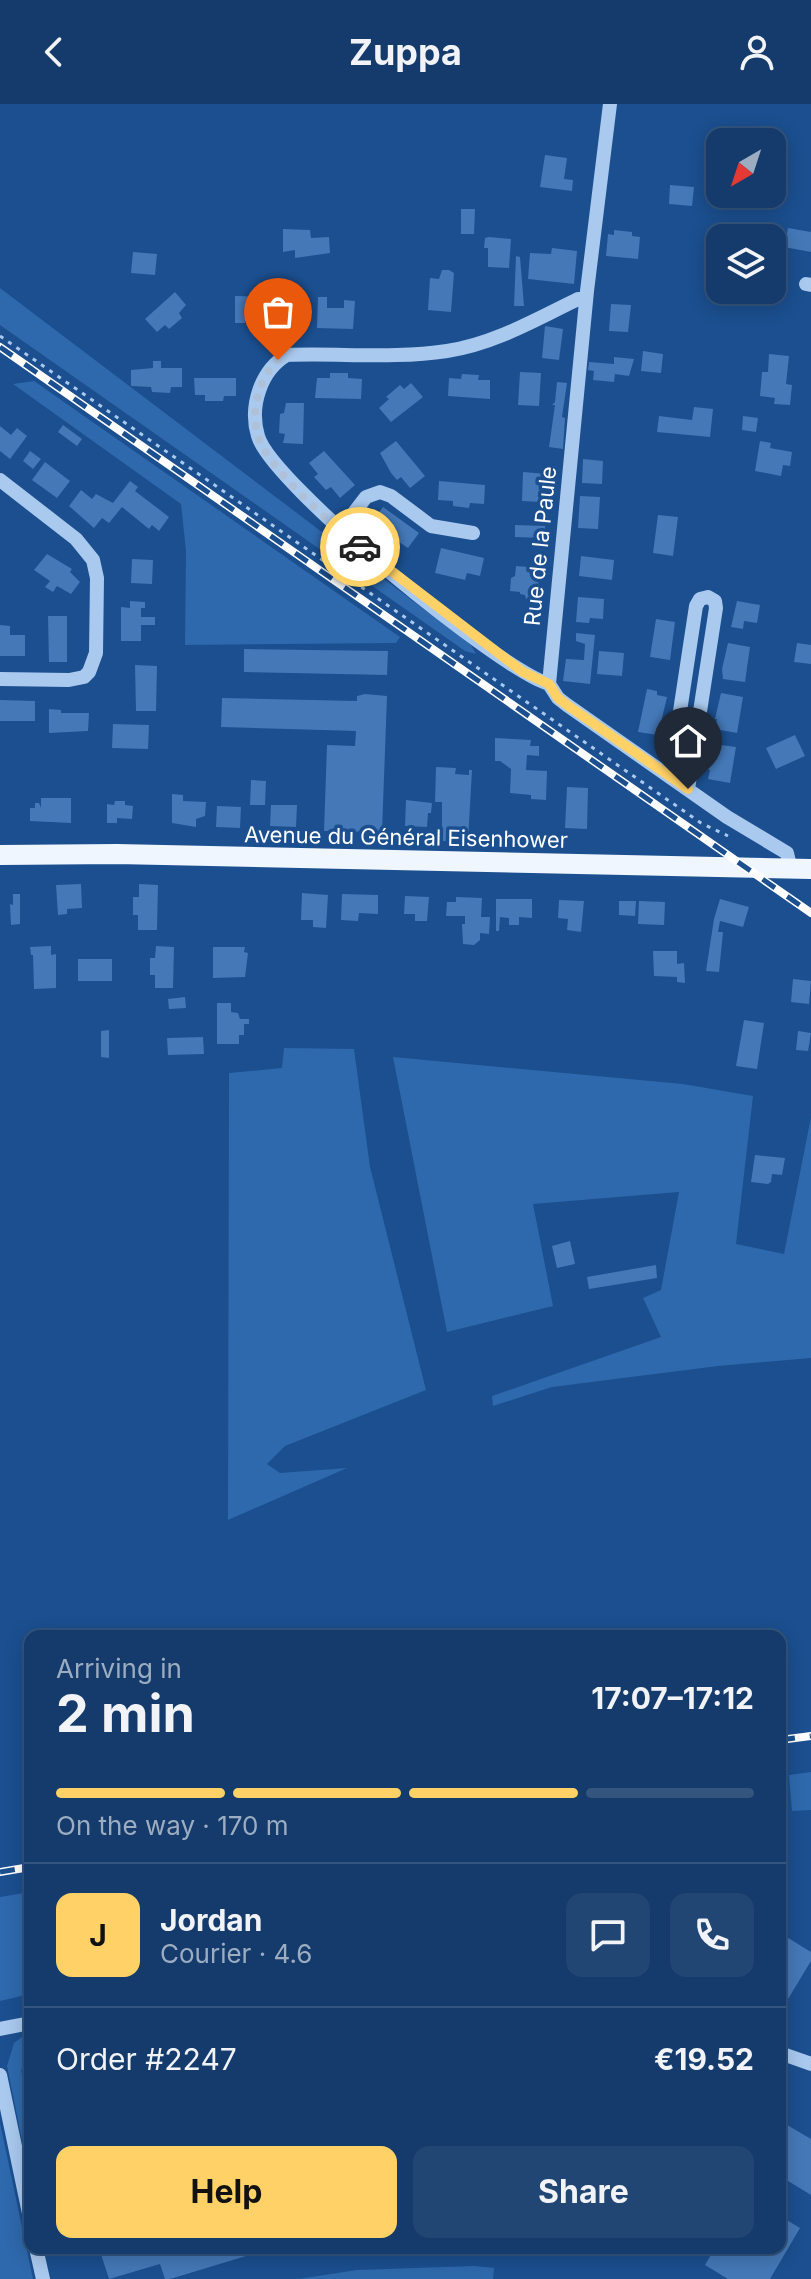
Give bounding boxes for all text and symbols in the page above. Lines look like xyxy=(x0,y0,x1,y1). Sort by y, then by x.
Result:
icon: back xyxy=(32,30,76,74)
text: Zuppa xyxy=(349,30,462,74)
icon: person xyxy=(735,30,779,74)
north arrow xyxy=(706,128,786,208)
map controls xyxy=(706,128,786,304)
button: layers xyxy=(706,224,786,304)
pin xyxy=(244,278,312,360)
icon: bag xyxy=(256,290,300,334)
street label: Rue de la Paule xyxy=(519,465,561,627)
courier xyxy=(320,507,400,587)
icon: car xyxy=(338,525,382,569)
pin xyxy=(654,707,722,789)
icon: home xyxy=(666,719,710,763)
street label: Avenue du Général Eisenhower xyxy=(244,821,568,853)
text: Arriving in xyxy=(56,1653,182,1684)
text: 17:07–17:12 xyxy=(591,1680,754,1716)
text: 2 min xyxy=(56,1682,195,1745)
text: On the way · 170 m xyxy=(56,1810,289,1841)
button: chat xyxy=(566,1893,650,1977)
button: phone xyxy=(670,1893,754,1977)
text: Jordan xyxy=(160,1902,262,1938)
text: J xyxy=(89,1917,107,1953)
text: Courier · 4.6 xyxy=(160,1938,312,1969)
text: Order #2247 xyxy=(56,2041,237,2077)
text: €19.52 xyxy=(654,2041,754,2077)
button: Help xyxy=(56,2146,397,2238)
button: Share xyxy=(413,2146,754,2238)

